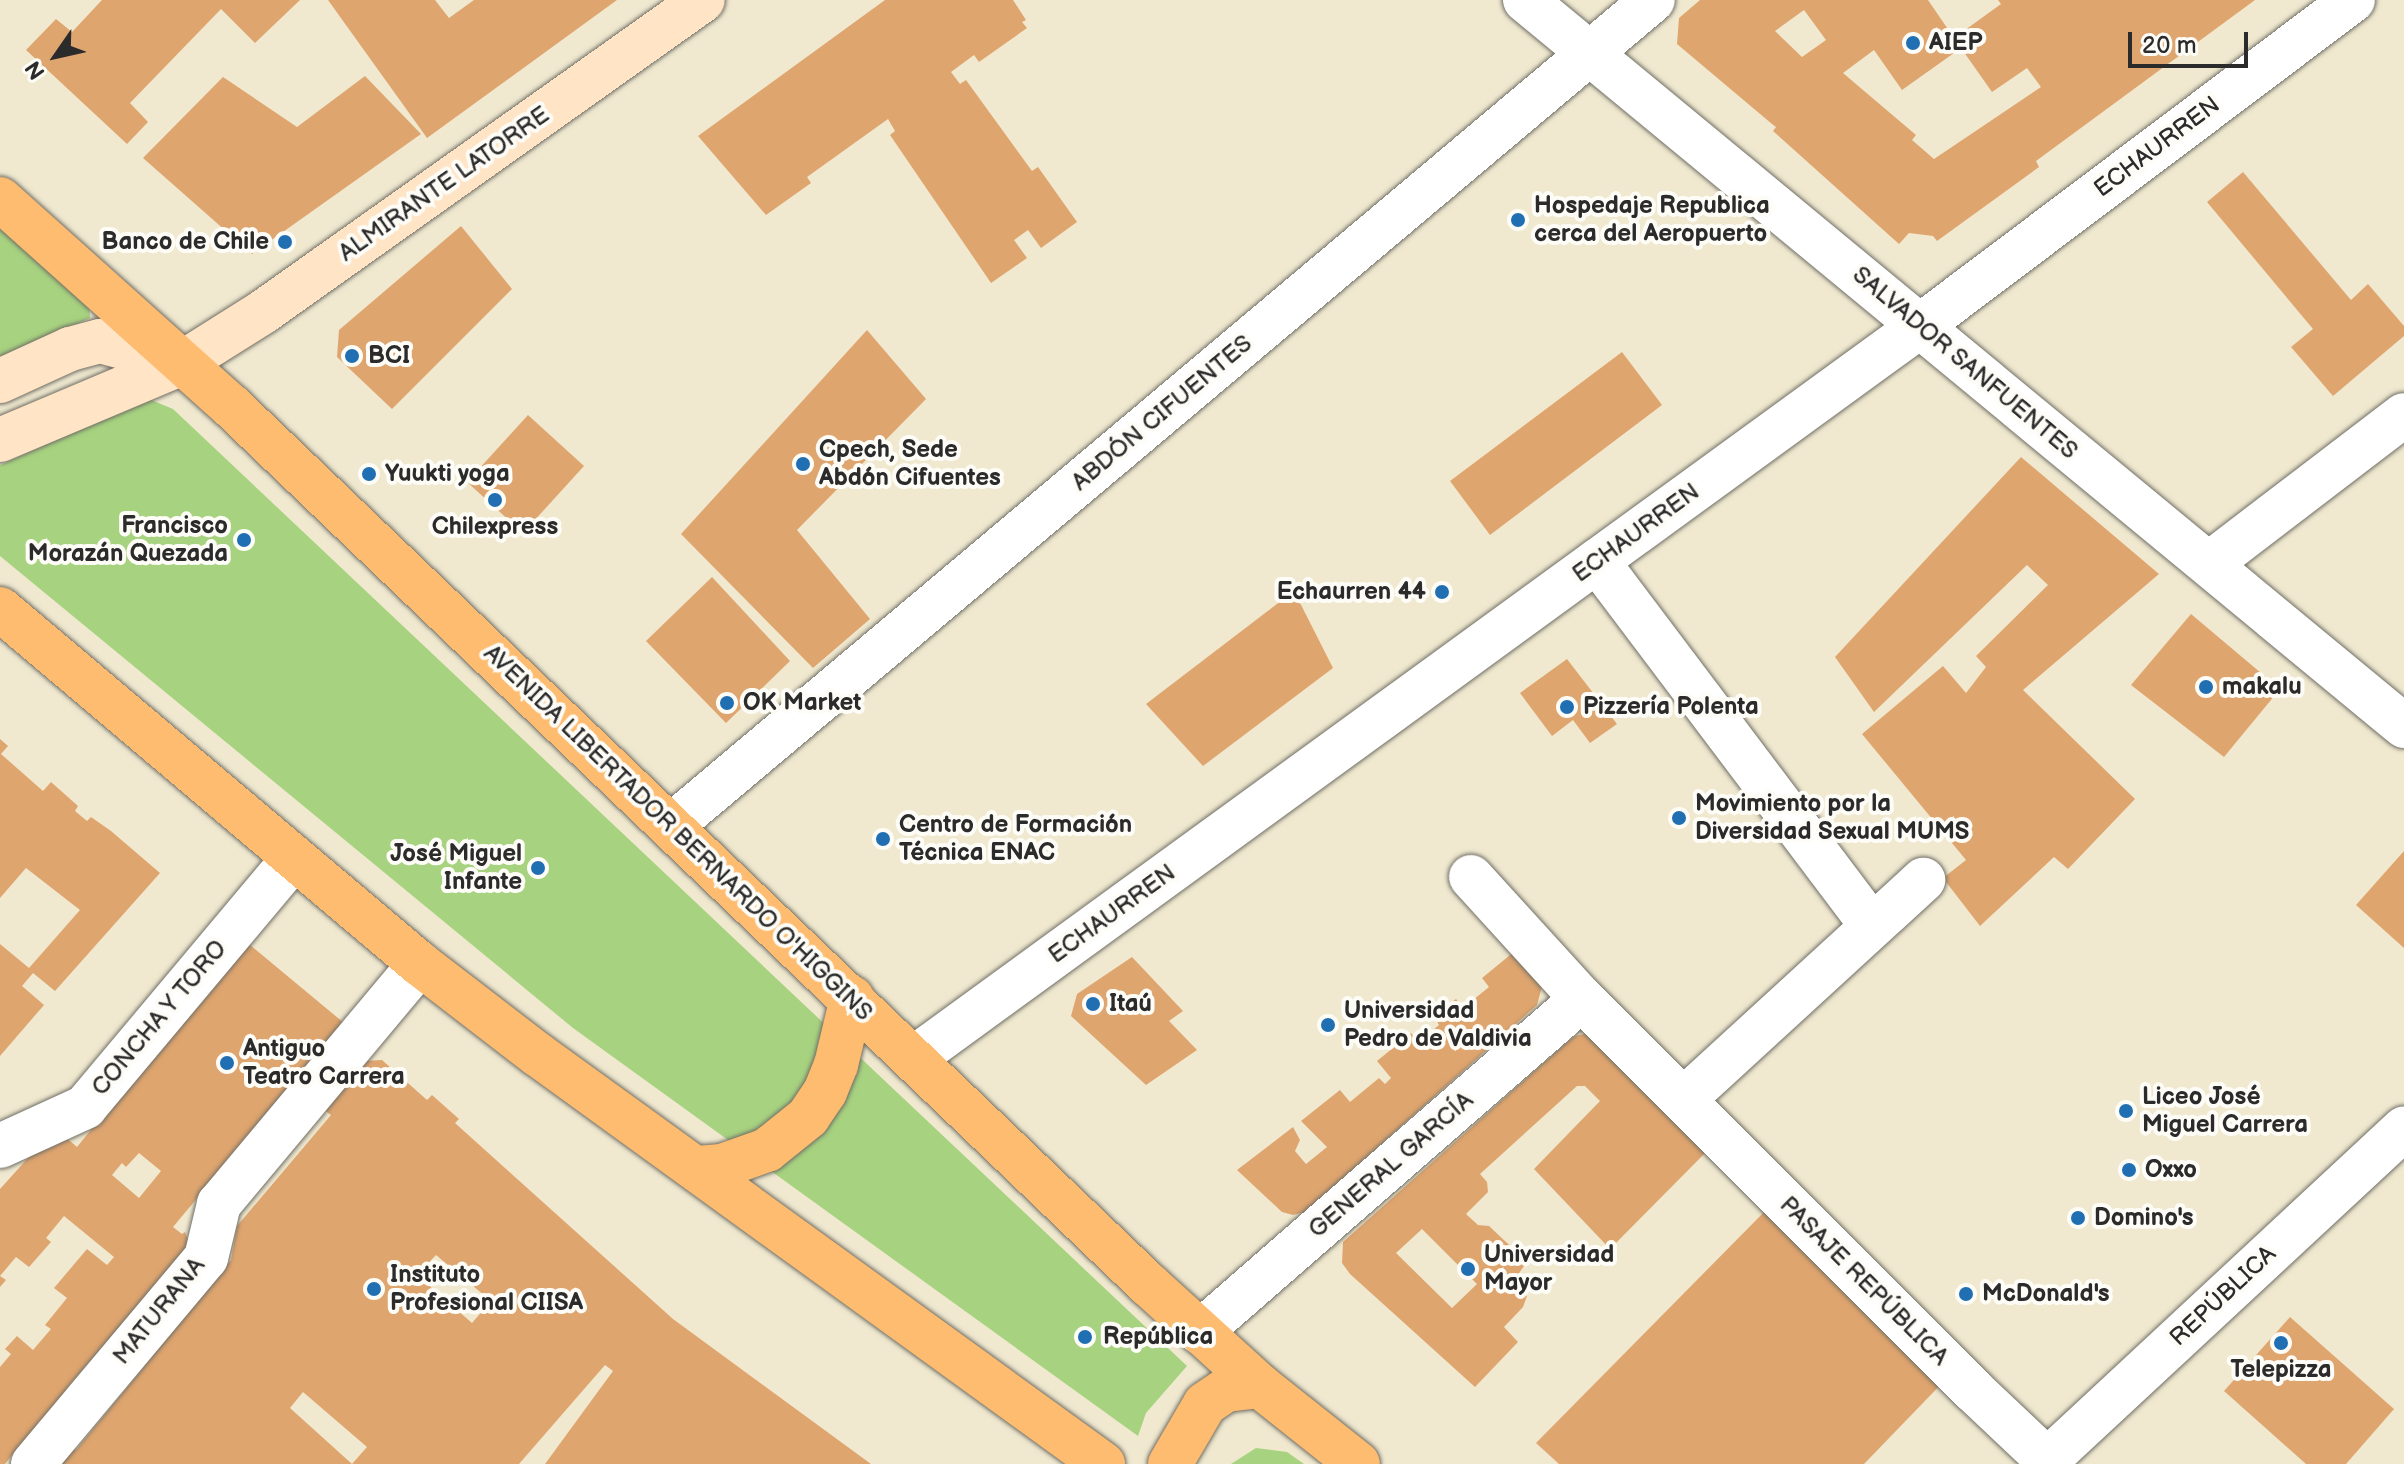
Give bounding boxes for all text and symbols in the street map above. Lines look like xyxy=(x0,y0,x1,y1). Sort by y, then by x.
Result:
north arrow xyxy=(16,16,96,96)
scale bar xyxy=(2132,16,2252,66)
place label: AIEP xyxy=(1929,29,1982,57)
text: 20 m xyxy=(2142,31,2197,60)
marker: AIEP xyxy=(1904,34,1922,52)
text: N xyxy=(20,55,52,84)
street label: ECHAURREN xyxy=(2089,90,2225,204)
street label: ALMIRANTE LATORRE xyxy=(333,100,555,268)
place label: Hospedaje Republica cerca del Aeropuerto xyxy=(1534,192,1770,248)
marker: Hospedaje Republica cerca del Aeropuerto xyxy=(1509,211,1527,229)
place label: Banco de Chile xyxy=(101,228,269,256)
marker: Banco de Chile xyxy=(276,233,294,251)
street label: SALVADOR SANFUENTES xyxy=(1846,260,2084,466)
street label: ABDÓN CIFUENTES xyxy=(1066,329,1258,497)
place label: BCI xyxy=(368,342,410,370)
marker: BCI xyxy=(343,347,361,365)
place label: Cpech, Sede Abdón Cifuentes xyxy=(819,436,1001,492)
marker: Cpech, Sede Abdón Cifuentes xyxy=(794,455,812,473)
place label: Yuukti yoga xyxy=(385,460,510,488)
marker: Yuukti yoga xyxy=(360,465,378,483)
street label: ECHAURREN xyxy=(1567,477,1705,589)
marker: Chilexpress xyxy=(486,491,504,509)
place label: Francisco Morazán Quezada xyxy=(28,512,228,568)
place label: Chilexpress xyxy=(432,513,558,541)
marker: Francisco Morazán Quezada xyxy=(235,531,253,549)
place label: Echaurren 44 xyxy=(1277,578,1426,606)
marker: Echaurren 44 xyxy=(1433,583,1451,601)
street label: AVENIDA LIBERTADOR BERNARDO O'HIGGINS xyxy=(478,639,878,1027)
place label: makalu xyxy=(2222,673,2302,701)
marker: makalu xyxy=(2197,678,2215,696)
place label: OK Market xyxy=(743,689,861,717)
place label: Pizzería Polenta xyxy=(1583,693,1759,721)
marker: OK Market xyxy=(718,694,736,712)
marker: Pizzería Polenta xyxy=(1558,698,1576,716)
place label: Movimiento por la Diversidad Sexual MUMS xyxy=(1695,790,1969,846)
marker: Movimiento por la Diversidad Sexual MUMS xyxy=(1670,809,1688,827)
place label: Centro de Formación Técnica ENAC xyxy=(899,811,1132,867)
marker: Centro de Formación Técnica ENAC xyxy=(874,830,892,848)
place label: José Miguel Infante xyxy=(390,840,522,896)
street label: ECHAURREN xyxy=(1043,858,1181,970)
marker: José Miguel Infante xyxy=(529,859,547,877)
street label: CONCHA Y TORO xyxy=(85,934,233,1102)
place label: Itaú xyxy=(1109,990,1152,1018)
marker: Itaú xyxy=(1084,995,1102,1013)
place label: Universidad Pedro de Valdivia xyxy=(1344,997,1533,1053)
marker: Universidad Pedro de Valdivia xyxy=(1319,1016,1337,1034)
place label: Antiguo Teatro Carrera xyxy=(243,1035,405,1091)
marker: Antiguo Teatro Carrera xyxy=(218,1054,236,1072)
place label: Liceo José Miguel Carrera xyxy=(2142,1083,2308,1139)
street label: GENERAL GARCÍA xyxy=(1303,1086,1479,1244)
marker: Liceo José Miguel Carrera xyxy=(2117,1102,2135,1120)
place label: Oxxo xyxy=(2145,1156,2197,1184)
marker: Oxxo xyxy=(2120,1161,2138,1179)
street label: PASAJE REPÚBLICA xyxy=(1774,1191,1954,1371)
place label: Domino's xyxy=(2094,1204,2194,1232)
marker: Domino's xyxy=(2069,1209,2087,1227)
street label: REPÚBLICA xyxy=(2164,1240,2282,1352)
place label: Universidad Mayor xyxy=(1484,1241,1614,1297)
street label: MATURANA xyxy=(107,1252,211,1370)
marker: Universidad Mayor xyxy=(1459,1260,1477,1278)
place label: Instituto Profesional CIISA xyxy=(390,1261,583,1317)
marker: Instituto Profesional CIISA xyxy=(365,1280,383,1298)
place label: McDonald's xyxy=(1982,1280,2110,1308)
marker: McDonald's xyxy=(1957,1285,1975,1303)
place label: República xyxy=(1103,1323,1213,1351)
marker: República xyxy=(1074,1326,1096,1348)
marker: Telepizza xyxy=(2272,1334,2290,1352)
place label: Telepizza xyxy=(2230,1356,2332,1384)

